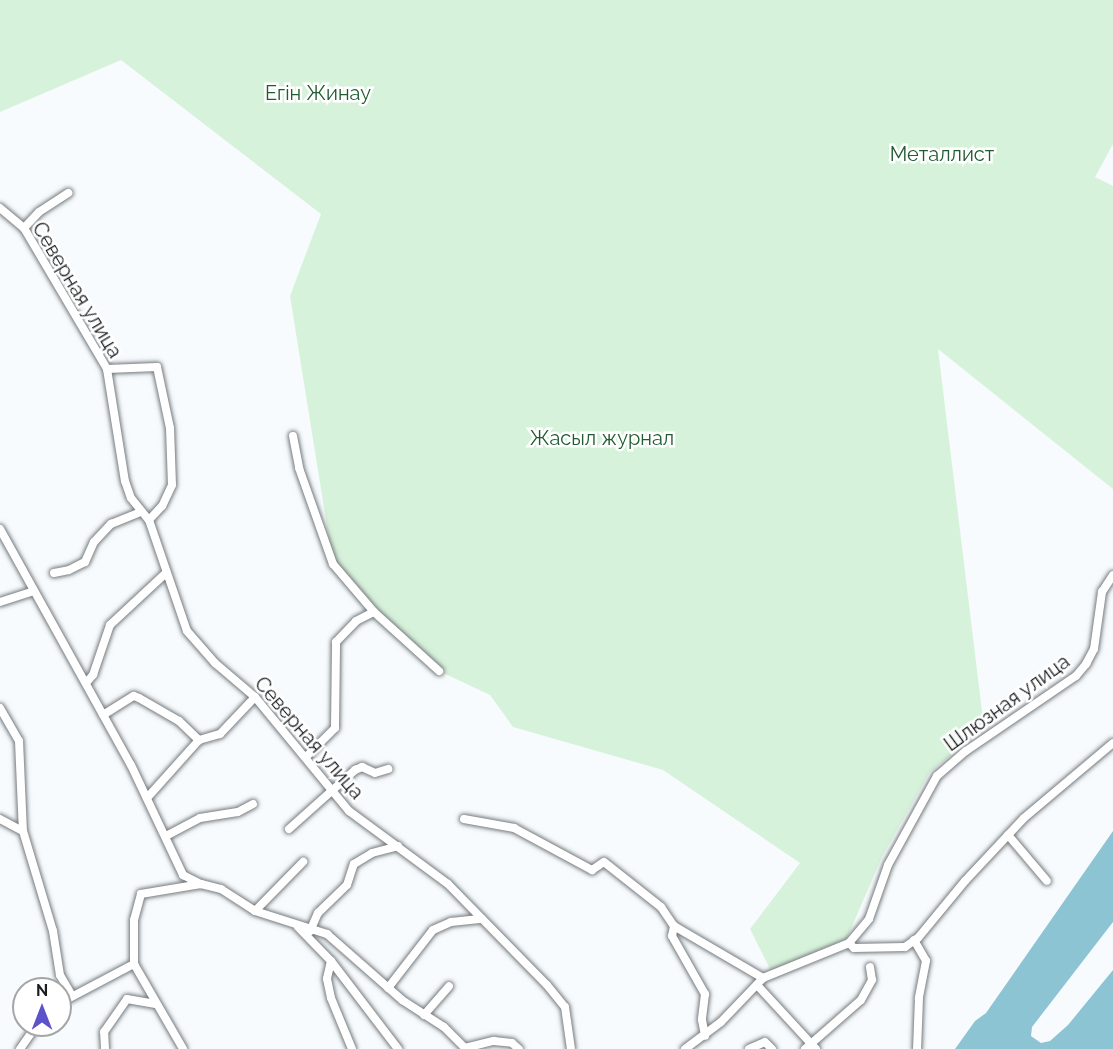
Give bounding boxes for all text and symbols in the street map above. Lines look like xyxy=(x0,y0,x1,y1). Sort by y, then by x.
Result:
park label: Егін Жинау xyxy=(265,81,371,105)
park label: Металлист xyxy=(890,142,994,166)
street label: Северная улица xyxy=(27,217,127,363)
park label: Жасыл журнал xyxy=(530,426,674,450)
street label: Шлюзная улица xyxy=(939,649,1075,757)
street label: Северная улица xyxy=(249,672,369,804)
north arrow xyxy=(12,977,72,1037)
text: N xyxy=(36,981,48,1000)

